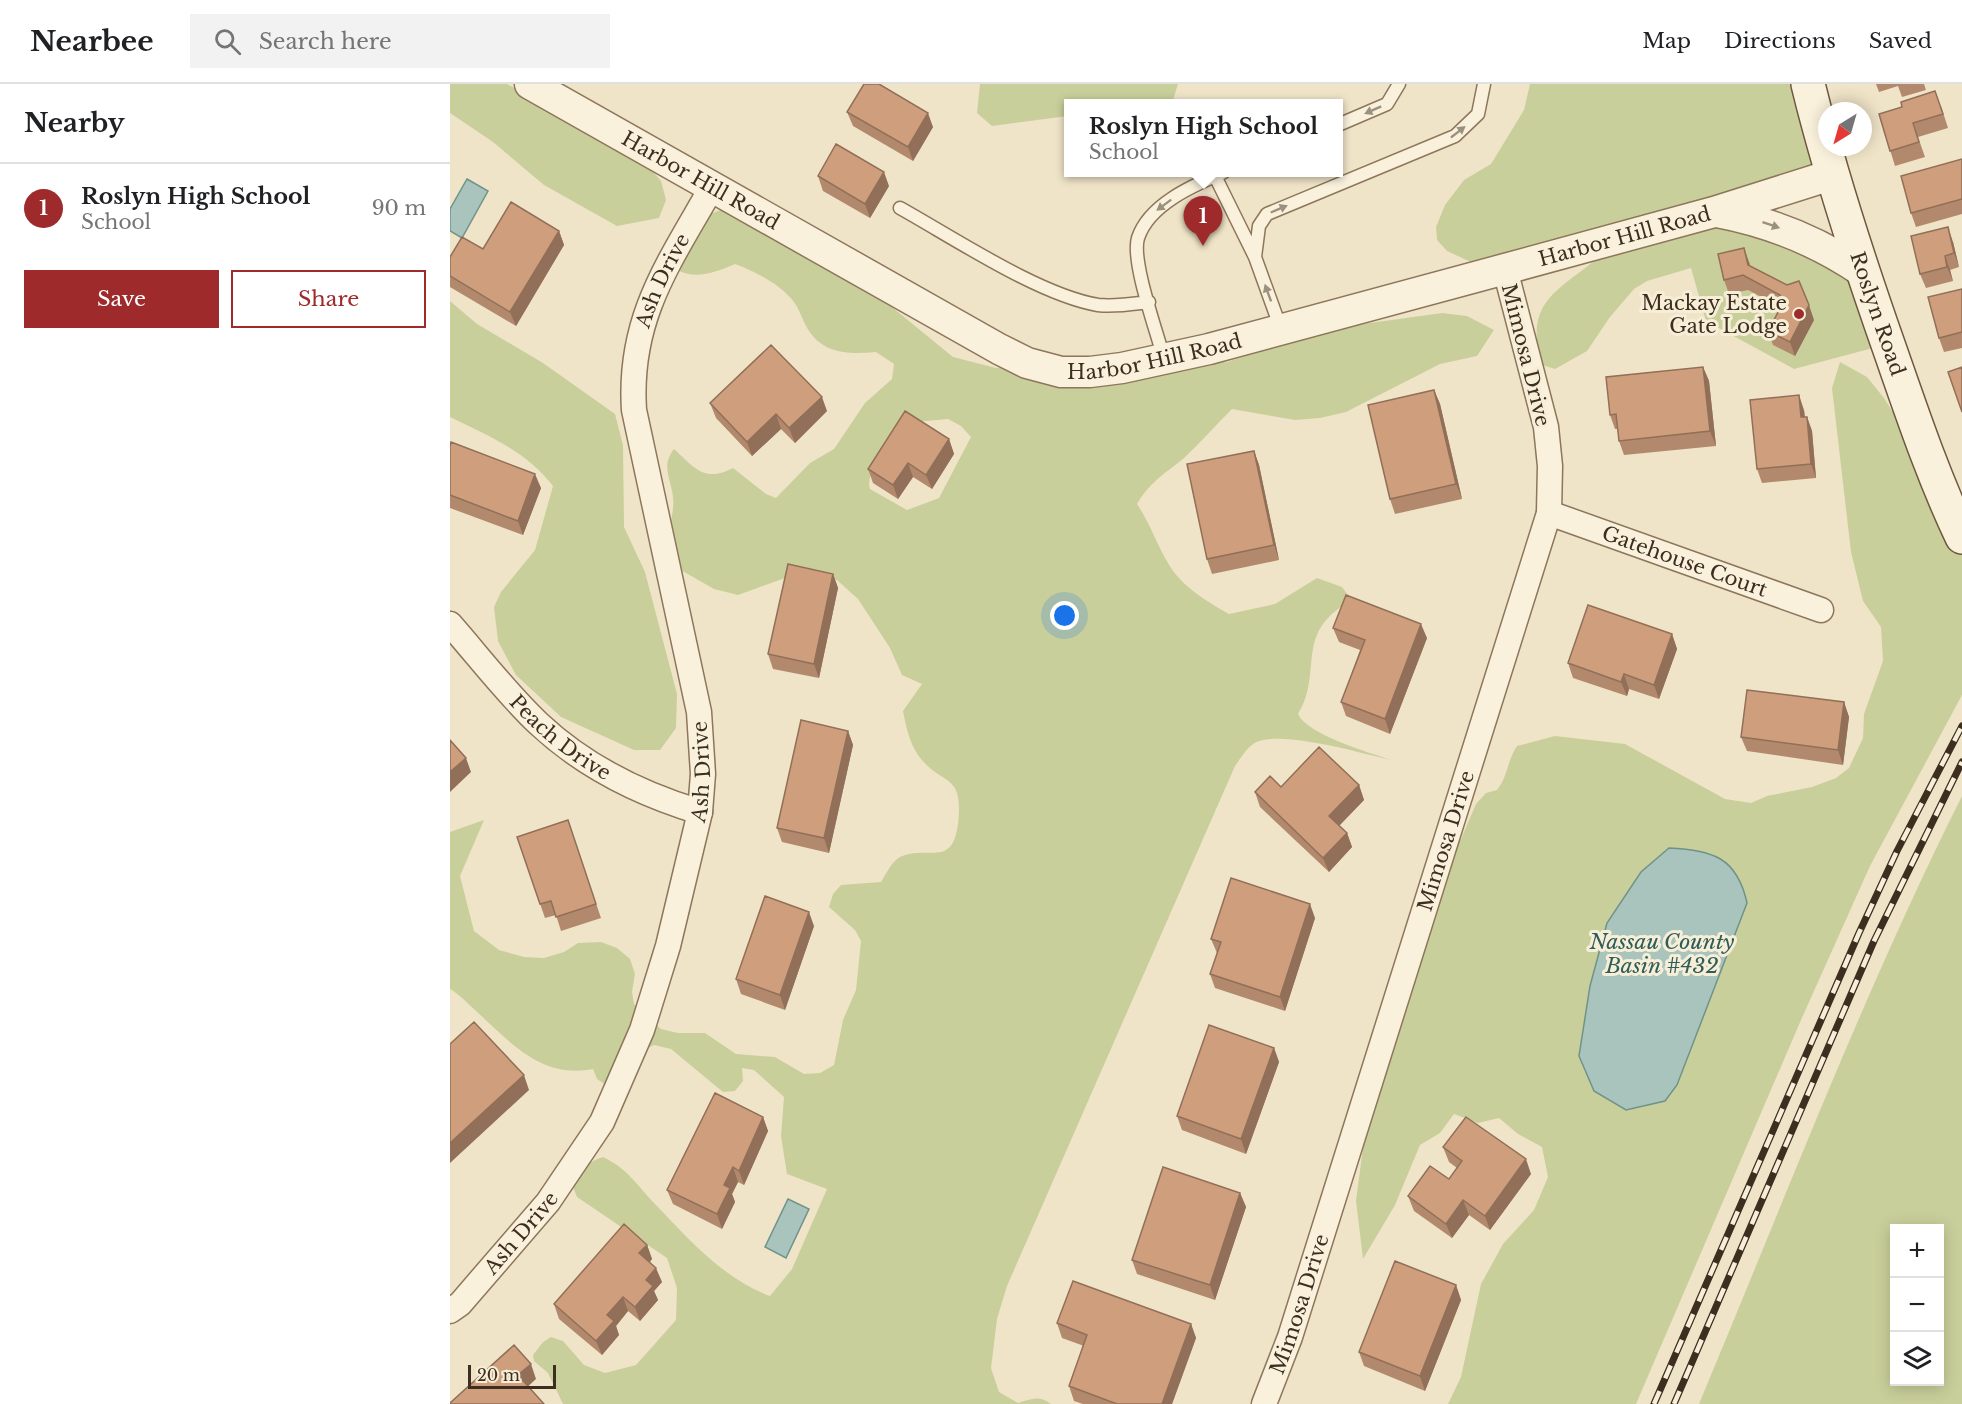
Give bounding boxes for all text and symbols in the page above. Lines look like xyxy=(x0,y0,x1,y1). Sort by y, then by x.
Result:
search box xyxy=(190,14,610,68)
text: Nearbee xyxy=(30,24,154,59)
icon: search xyxy=(211,25,244,58)
text: Search here xyxy=(259,28,392,55)
text: Map xyxy=(1642,28,1691,54)
text: Directions xyxy=(1724,28,1836,54)
text: Saved xyxy=(1869,28,1932,54)
popup xyxy=(1064,99,1343,177)
north arrow xyxy=(1818,102,1872,156)
one-way arrow xyxy=(1365,105,1382,114)
text: Nearby xyxy=(24,107,125,139)
text: Roslyn High School xyxy=(1089,113,1318,140)
one-way arrow xyxy=(1450,125,1466,138)
street label: Harbor Hill Road xyxy=(617,126,784,235)
text: School xyxy=(1089,140,1159,164)
text: Roslyn High School xyxy=(81,183,310,210)
text: 1 xyxy=(39,196,48,220)
text: 90 m xyxy=(372,196,426,220)
pin: 1 xyxy=(1184,196,1222,246)
one-way arrow xyxy=(1157,199,1173,211)
street label: Harbor Hill Road xyxy=(1536,201,1713,271)
one-way arrow xyxy=(1271,204,1289,214)
text: School xyxy=(81,210,151,234)
one-way arrow xyxy=(1762,221,1780,231)
street label: Ash Drive xyxy=(630,229,695,332)
street label: Roslyn Road xyxy=(1845,248,1910,379)
button: Save xyxy=(24,270,219,328)
button: Share xyxy=(231,270,426,328)
street label: Mimosa Drive xyxy=(1497,281,1555,429)
one-way arrow xyxy=(1263,284,1273,302)
place label: Mackay Estate Gate Lodge xyxy=(1641,291,1787,338)
marker: Mackay Estate Gate Lodge xyxy=(1792,307,1806,321)
street label: Harbor Hill Road xyxy=(1067,329,1244,384)
street label: Gatehouse Court xyxy=(1599,521,1771,602)
your location xyxy=(1050,601,1079,630)
street label: Peach Drive xyxy=(505,690,615,785)
street label: Ash Drive xyxy=(686,720,715,826)
street label: Mimosa Drive xyxy=(1413,768,1479,914)
water label: Nassau County Basin #432 xyxy=(1589,929,1735,979)
street label: Ash Drive xyxy=(478,1187,563,1280)
map controls xyxy=(1890,1224,1944,1386)
button: + xyxy=(1890,1224,1944,1278)
street label: Mimosa Drive xyxy=(1265,1231,1334,1378)
button: − xyxy=(1890,1278,1944,1332)
button: layers xyxy=(1890,1332,1944,1386)
scale bar xyxy=(468,1362,556,1390)
text: 20 m xyxy=(477,1365,520,1385)

